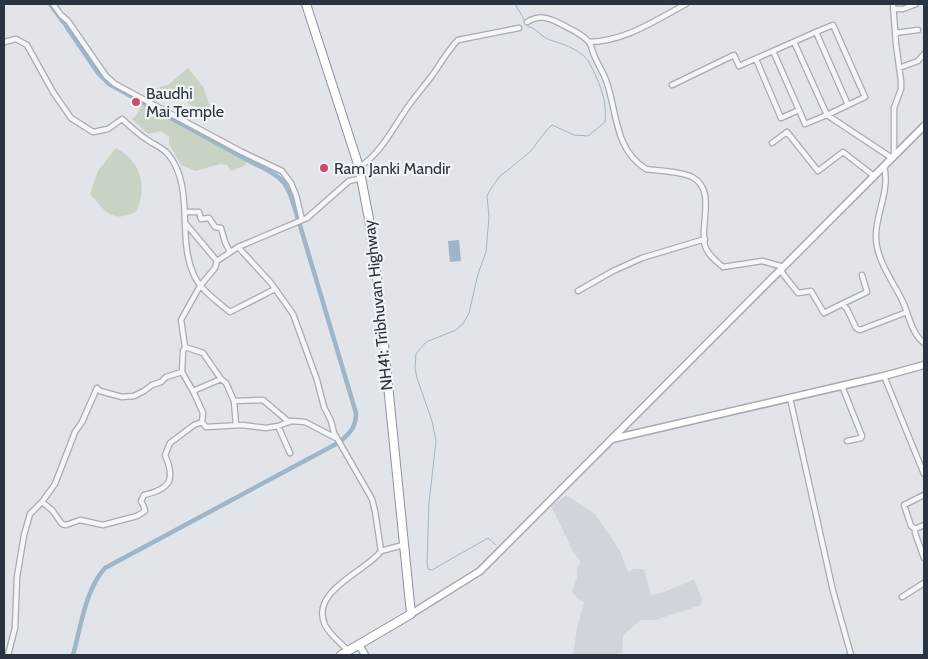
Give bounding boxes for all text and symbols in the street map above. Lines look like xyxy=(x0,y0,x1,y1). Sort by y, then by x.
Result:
place label: Baudhi Mai Temple xyxy=(146,84,224,121)
marker: Baudhi Mai Temple xyxy=(130,96,142,108)
place label: Ram Janki Mandir xyxy=(334,159,451,178)
marker: Ram Janki Mandir xyxy=(318,162,330,174)
street label: NH41: Tribhuvan Highway xyxy=(360,219,396,391)

